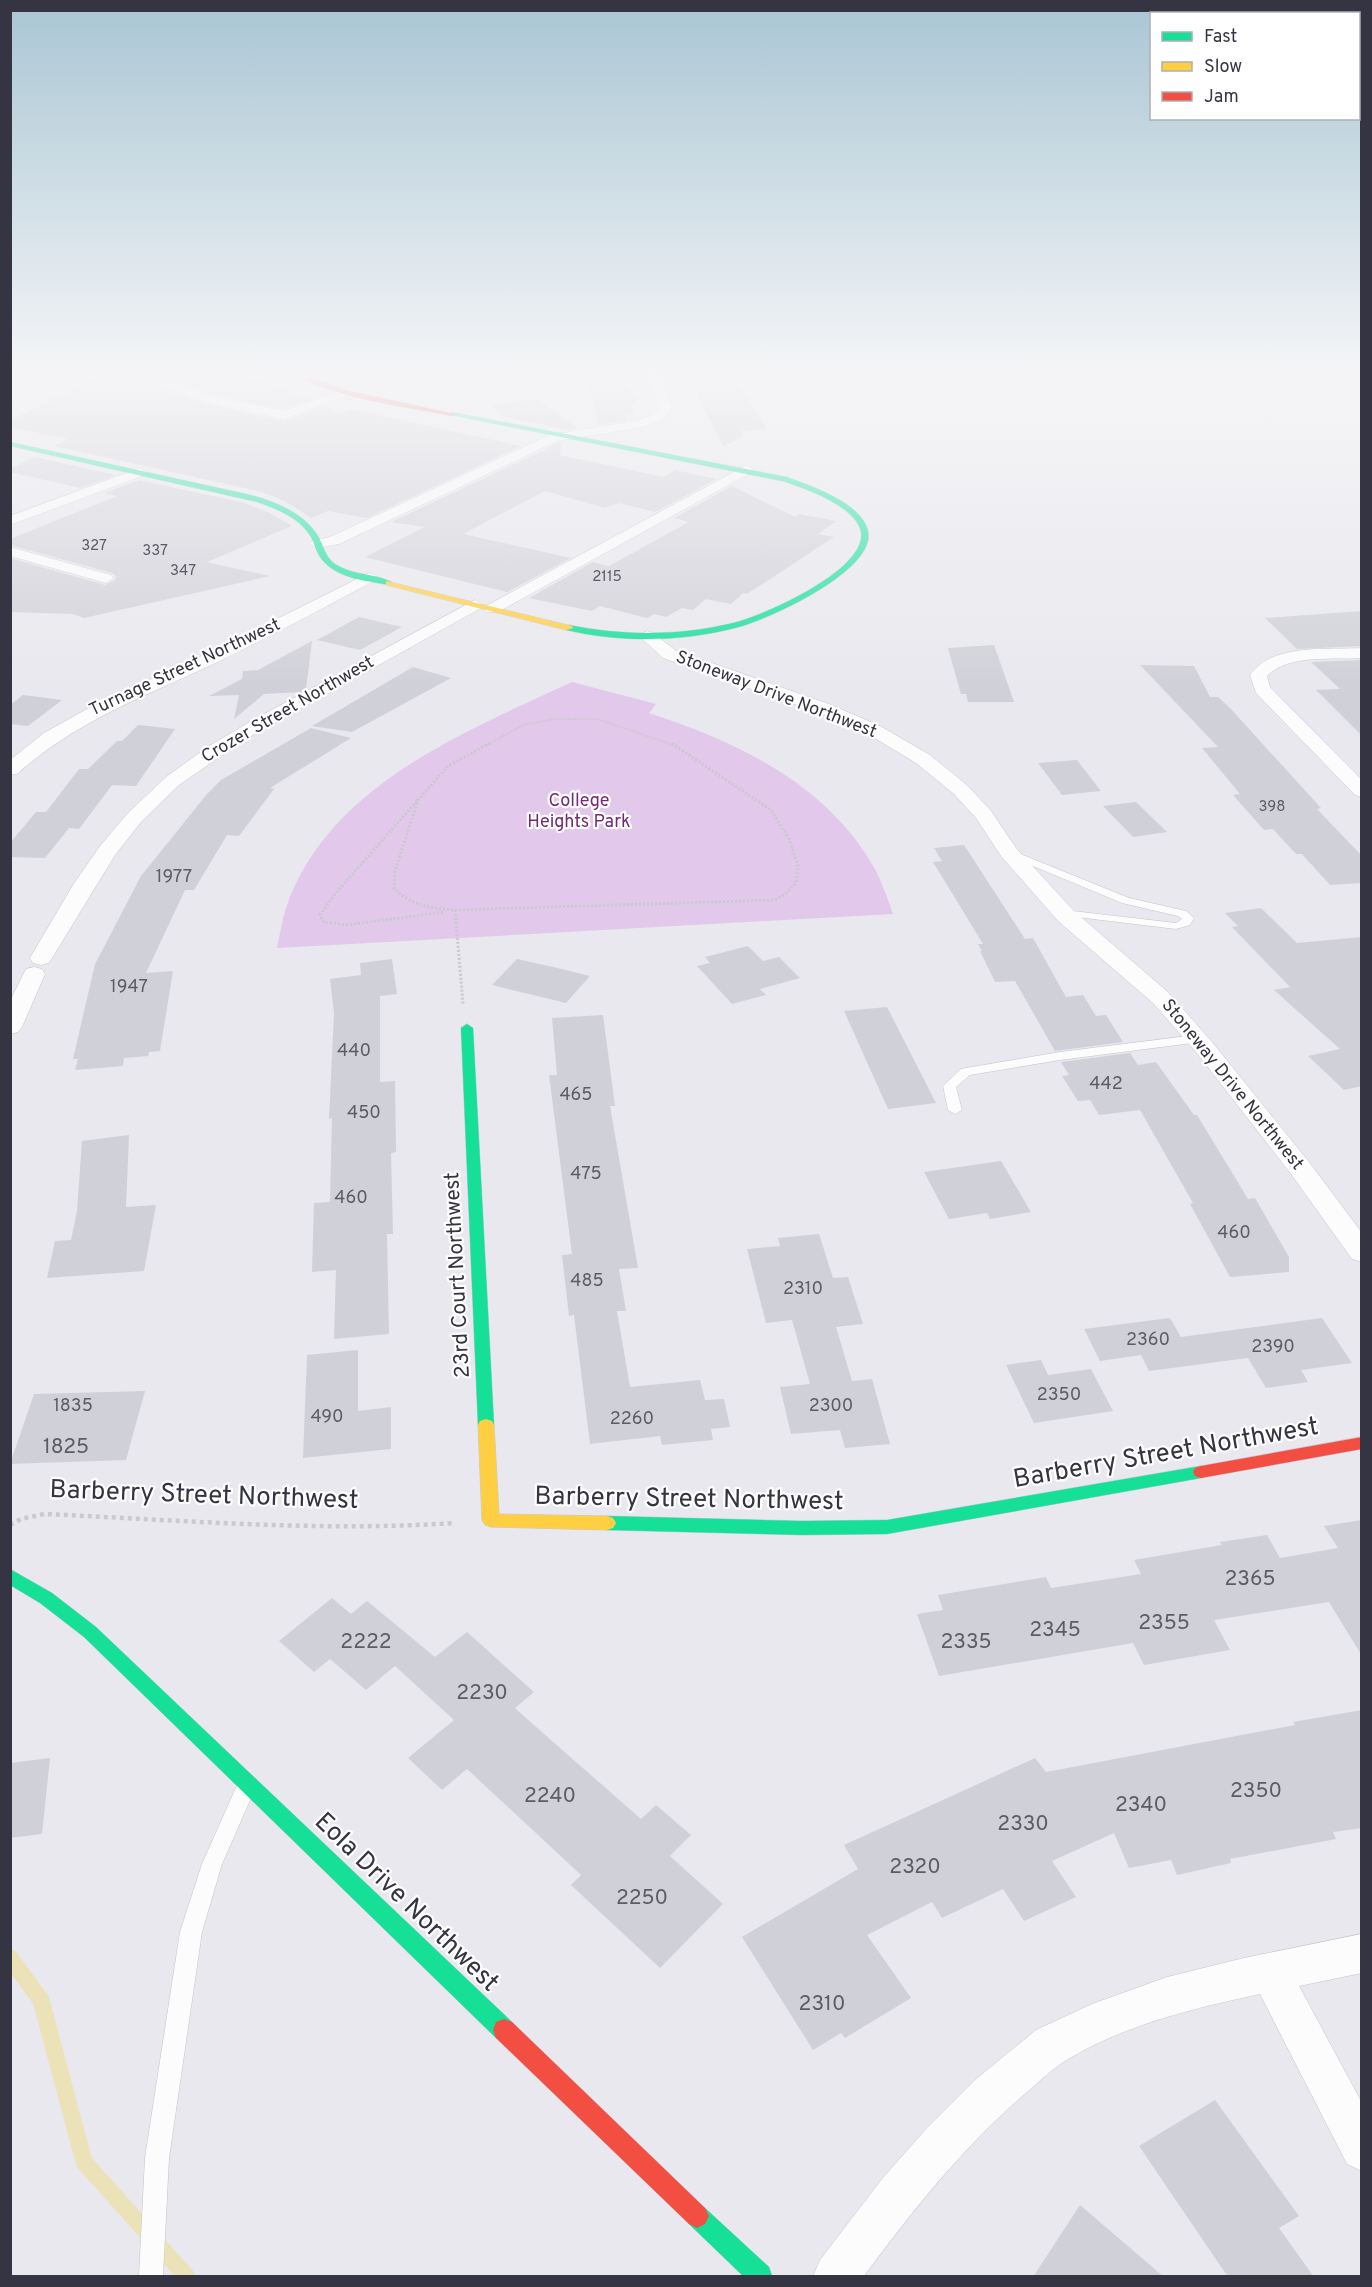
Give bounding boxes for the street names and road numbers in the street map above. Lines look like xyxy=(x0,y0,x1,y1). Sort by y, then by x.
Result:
street label: Turnage Street Northwest xyxy=(86,614,284,722)
street label: Stoneway Drive Northwest xyxy=(672,646,880,744)
street label: Crozer Street Northwest xyxy=(198,651,378,769)
street label: Stoneway Drive Northwest xyxy=(1156,995,1308,1175)
street label: 23rd Court Northwest xyxy=(439,1171,477,1379)
street label: Barberry Street Northwest xyxy=(1011,1411,1321,1497)
street label: Barberry Street Northwest xyxy=(49,1474,359,1518)
street label: Barberry Street Northwest xyxy=(534,1481,844,1519)
street label: Eola Drive Northwest xyxy=(307,1806,505,2000)

